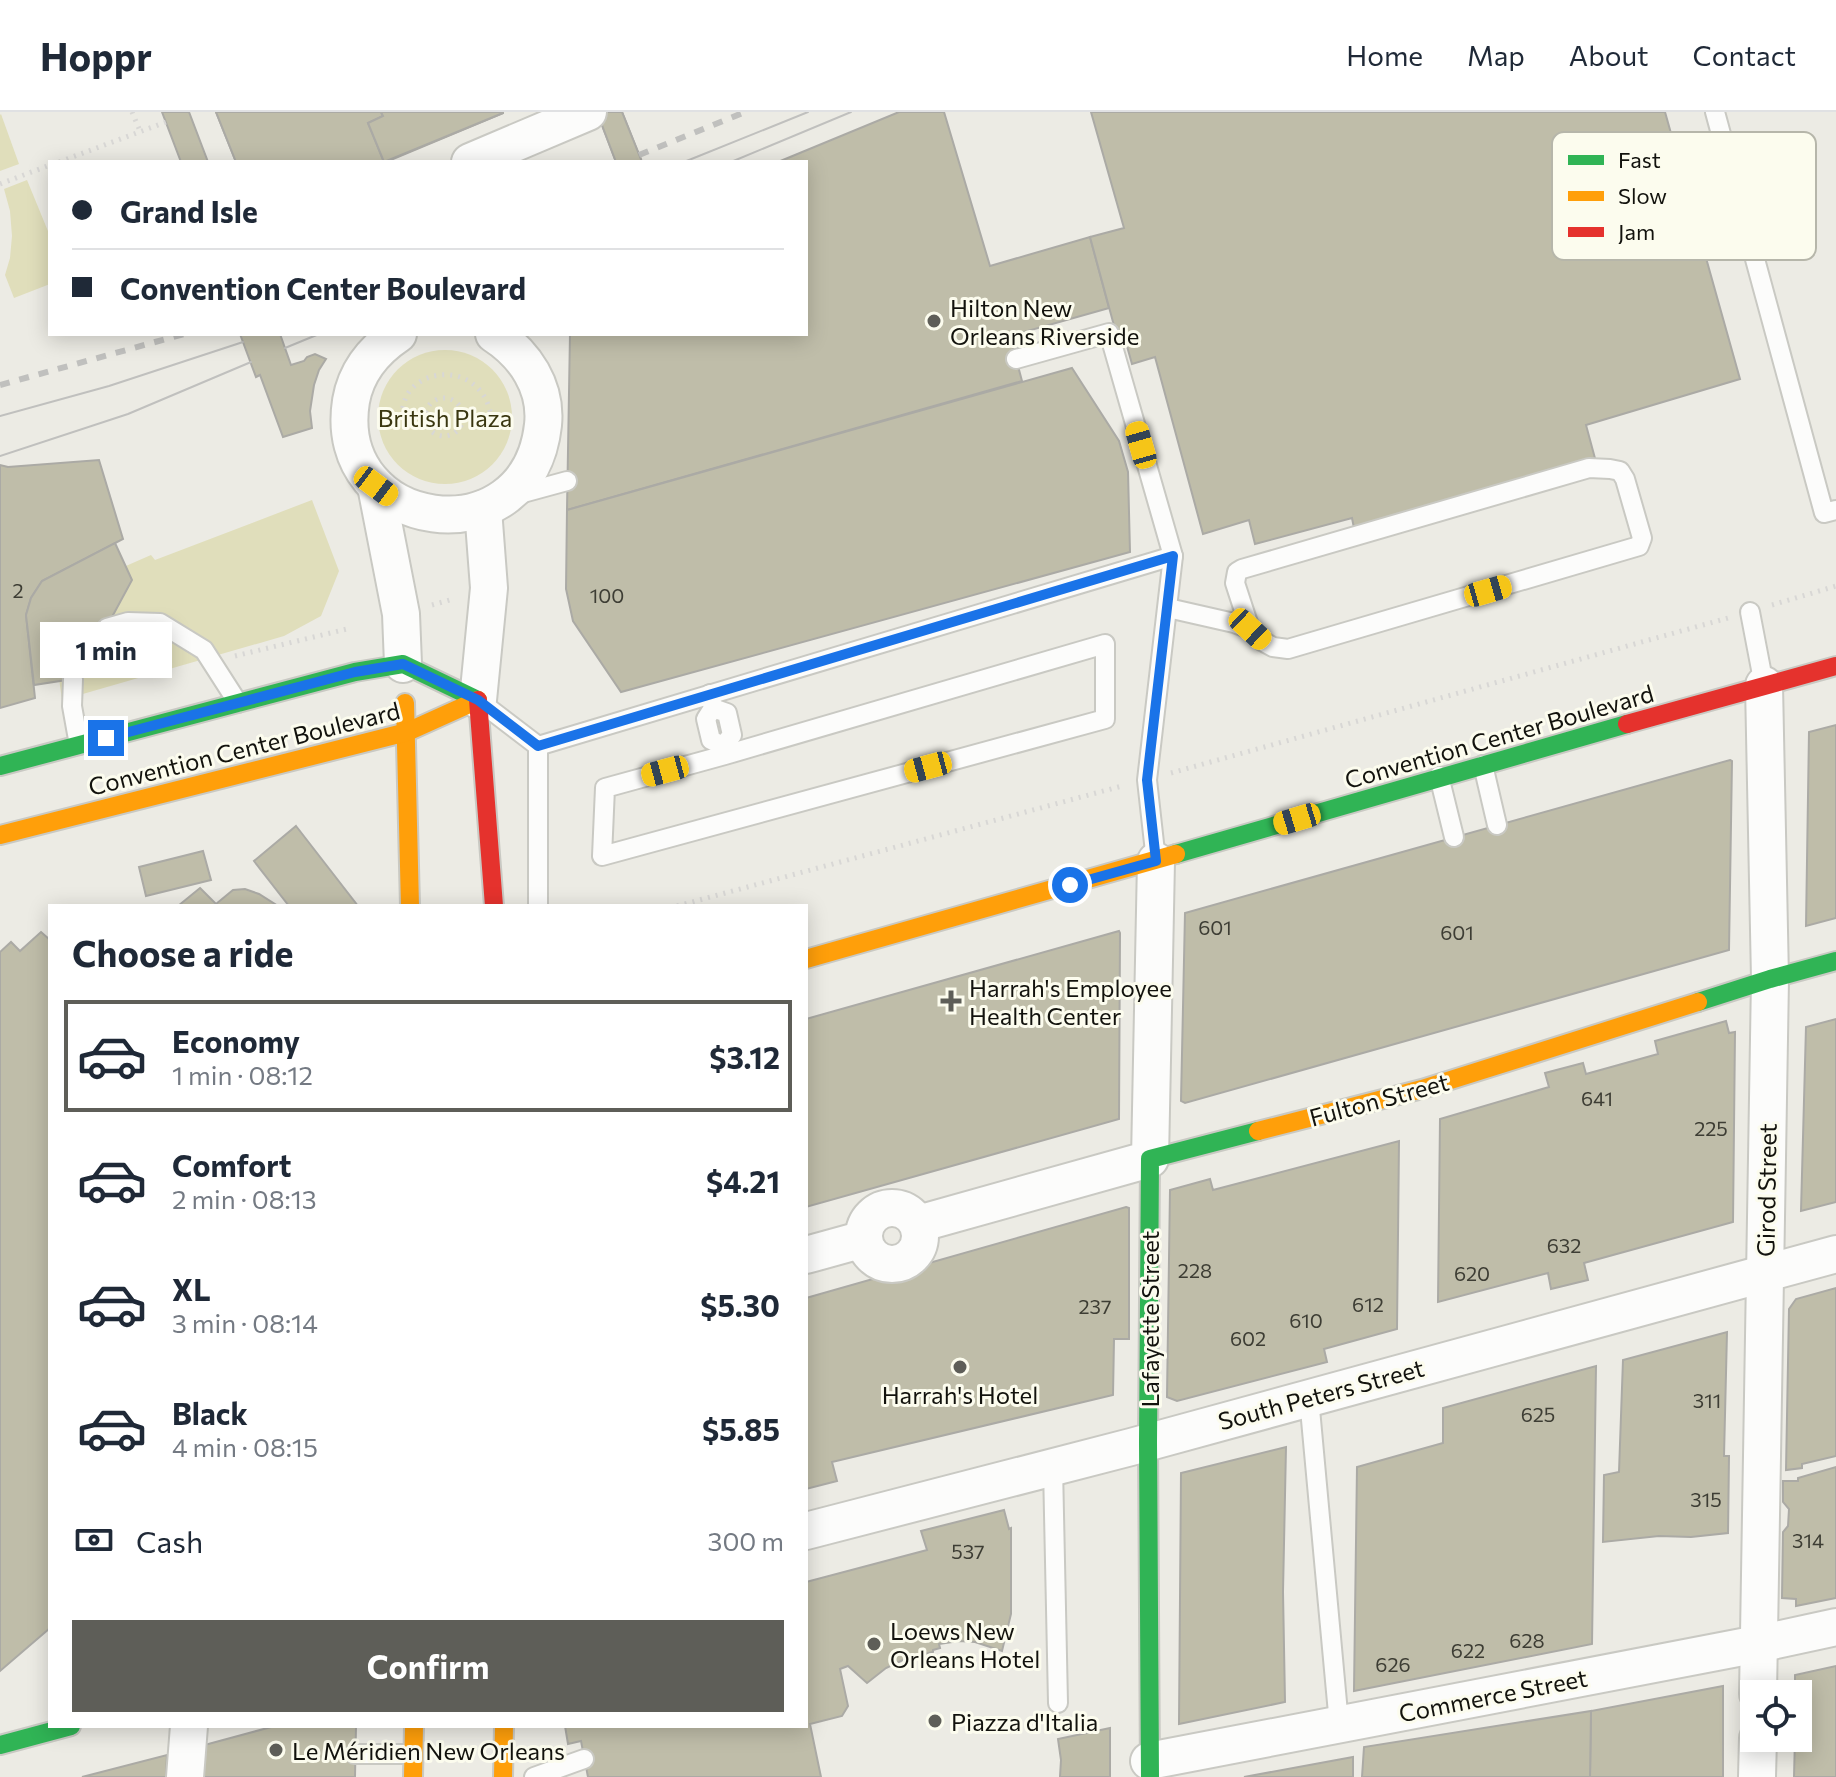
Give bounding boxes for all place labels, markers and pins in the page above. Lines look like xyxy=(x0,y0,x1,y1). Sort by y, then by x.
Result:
place label: Hilton New Orleans Riverside xyxy=(950,293,1139,350)
marker: Hilton New Orleans Riverside xyxy=(925,312,943,330)
place label: Harrah's Employee Health Center xyxy=(969,973,1172,1030)
marker: Harrah's Employee Health Center xyxy=(940,990,962,1012)
marker: Harrah's Hotel xyxy=(951,1358,969,1376)
place label: Harrah's Hotel xyxy=(882,1380,1038,1409)
place label: Loews New Orleans Hotel xyxy=(890,1616,1040,1673)
marker: Loews New Orleans Hotel xyxy=(865,1635,883,1653)
place label: Piazza d'Italia xyxy=(951,1707,1098,1736)
marker: Piazza d'Italia xyxy=(926,1712,944,1730)
place label: Le Méridien New Orleans xyxy=(292,1736,565,1765)
marker: Le Méridien New Orleans xyxy=(267,1741,285,1759)

